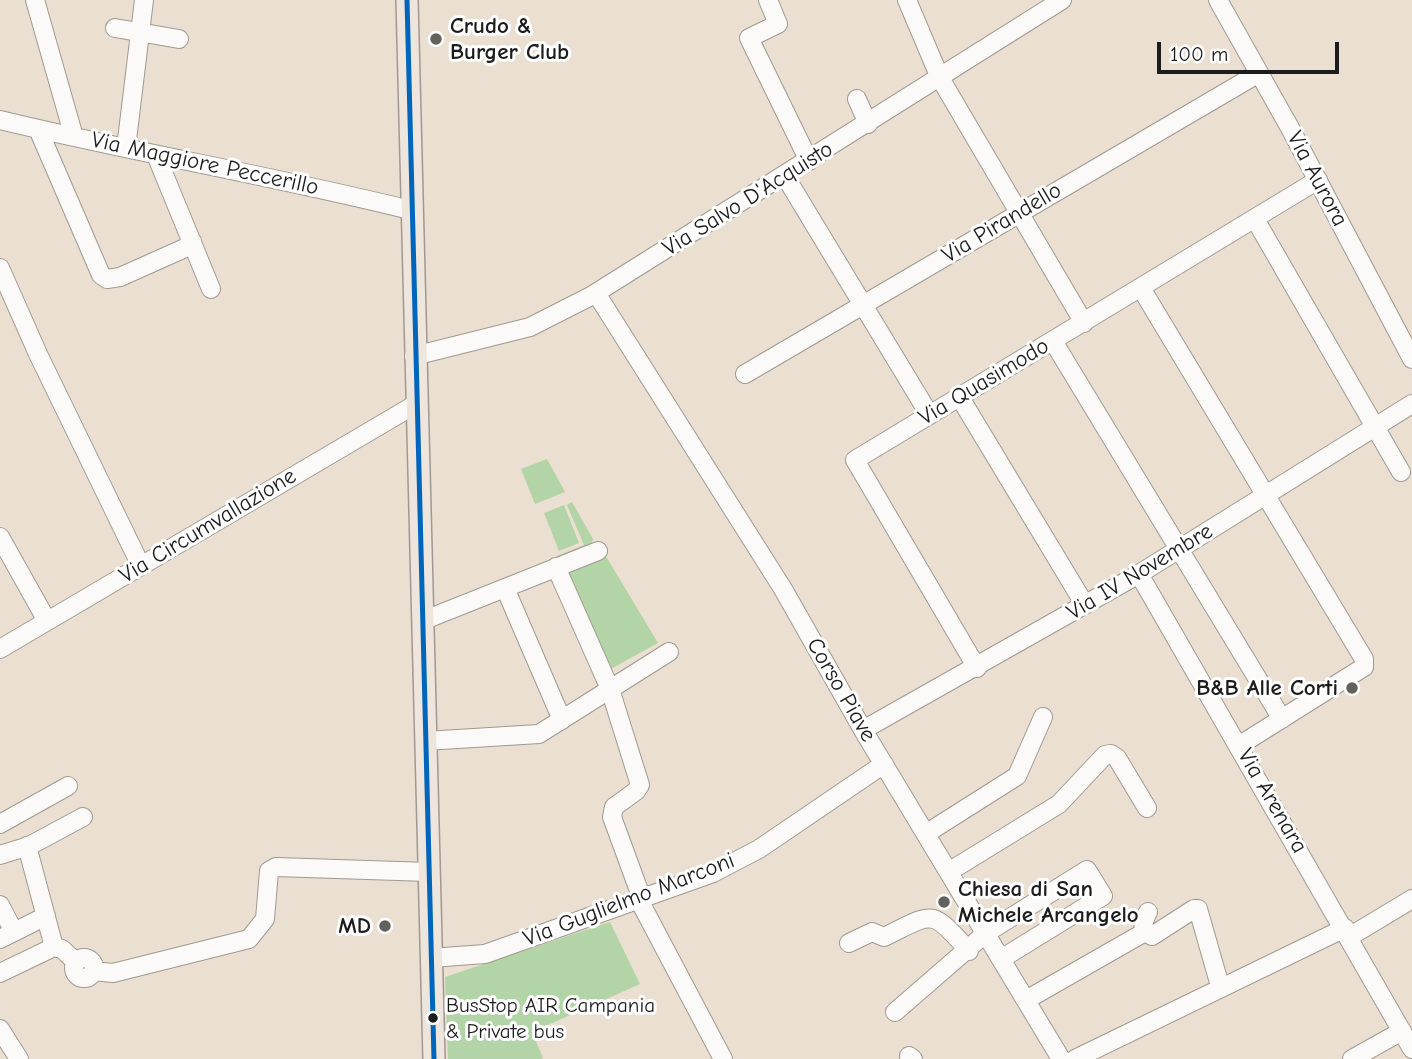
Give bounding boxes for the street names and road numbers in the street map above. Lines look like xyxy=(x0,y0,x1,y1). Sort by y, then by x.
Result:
street label: Via Maggiore Peccerillo xyxy=(89,126,321,202)
street label: Via Aurora xyxy=(1280,127,1354,231)
street label: Via Salvo D'Acquisto xyxy=(658,135,838,263)
street label: Via Pirandello xyxy=(937,177,1067,269)
street label: Via Quasimodo xyxy=(914,332,1054,432)
street label: Via Circumvallazione xyxy=(115,462,301,590)
street label: Via IV Novembre xyxy=(1062,518,1218,626)
street label: Corso Piave xyxy=(800,633,882,747)
street label: Via Arenara xyxy=(1231,744,1313,858)
street label: Via Guglielmo Marconi xyxy=(520,847,738,953)

